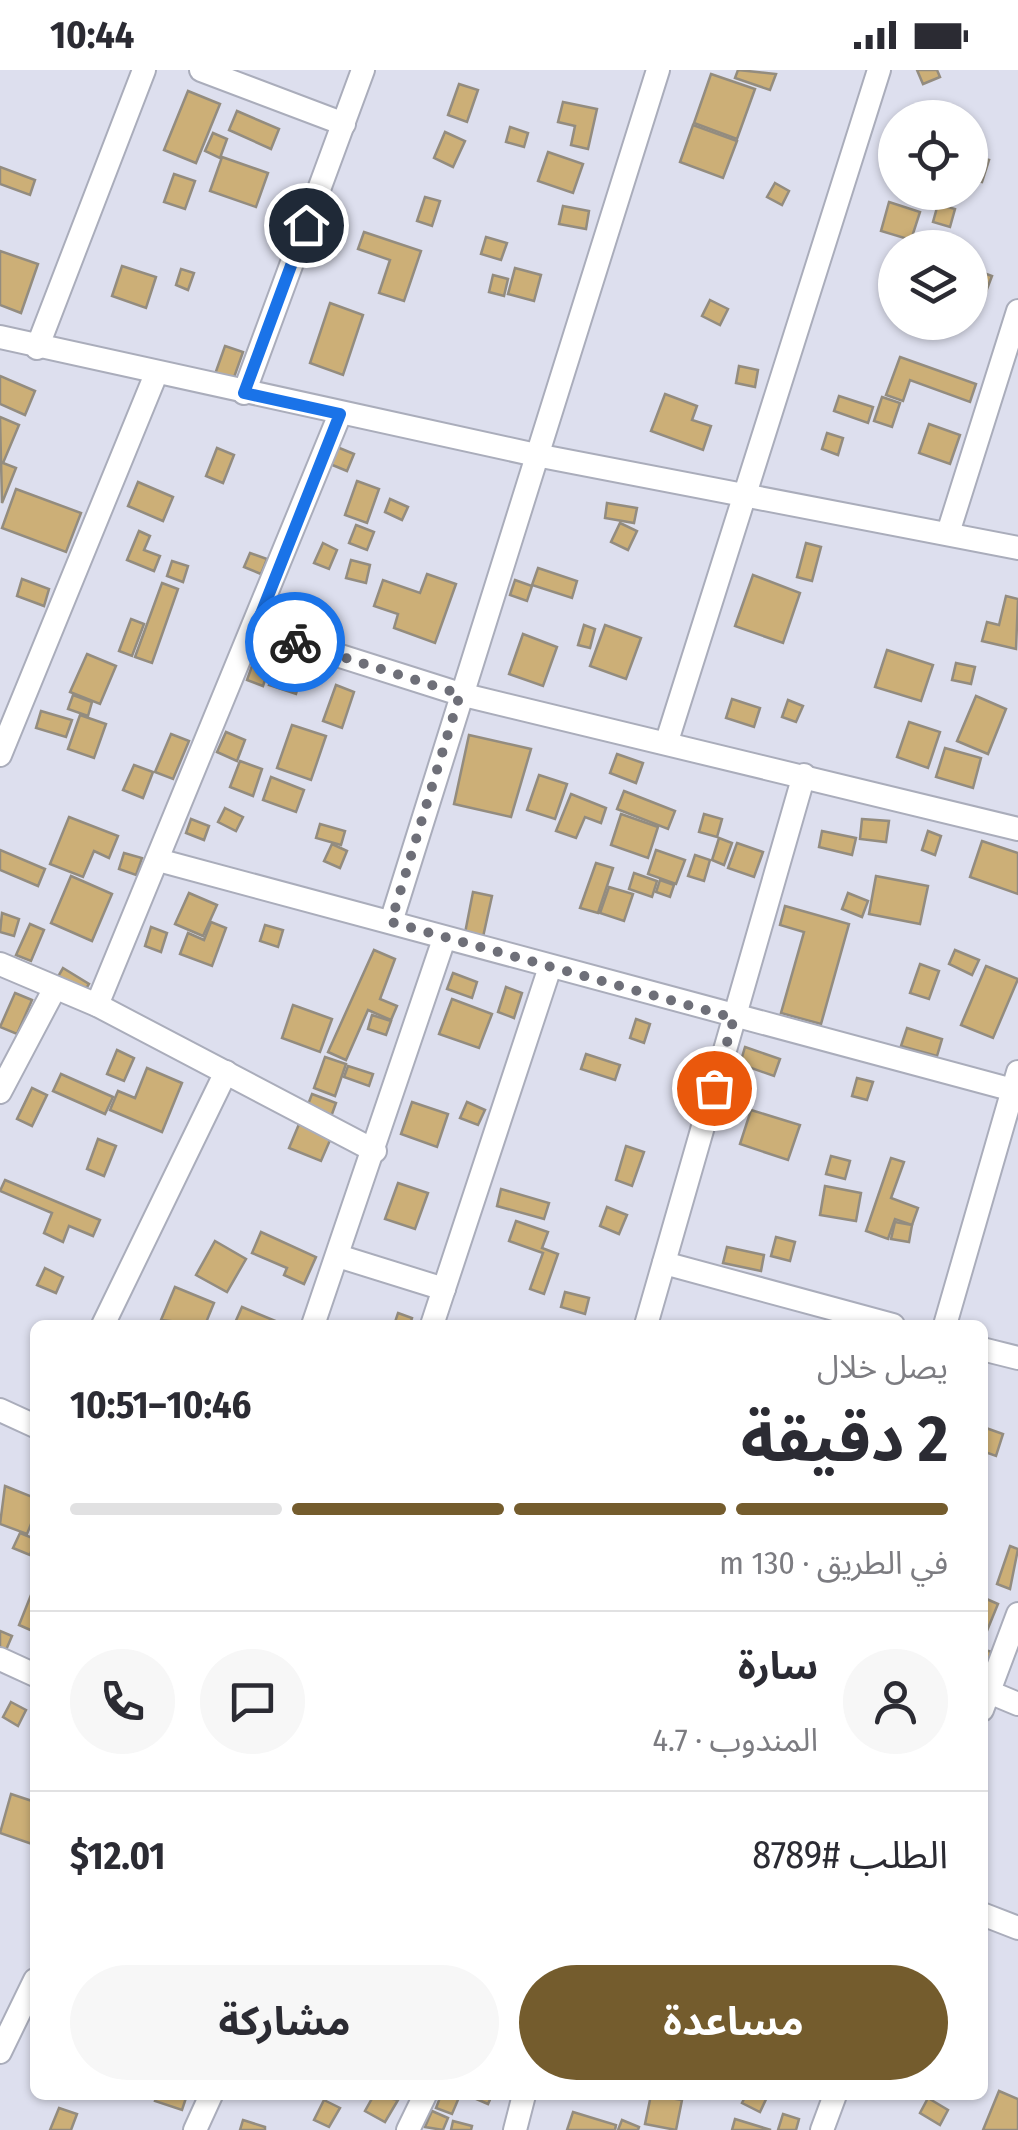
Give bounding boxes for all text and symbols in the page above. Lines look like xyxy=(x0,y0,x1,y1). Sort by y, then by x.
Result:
text: 10:44 xyxy=(50,12,134,58)
map controls xyxy=(878,100,988,340)
button: locate xyxy=(878,100,988,210)
pin xyxy=(264,183,349,268)
icon: home xyxy=(279,198,334,253)
button: layers xyxy=(878,230,988,340)
courier xyxy=(245,592,345,692)
icon: bike xyxy=(268,615,323,670)
pin xyxy=(672,1046,757,1131)
icon: bag xyxy=(687,1061,742,1116)
text: يصل خلال xyxy=(817,1348,948,1386)
text: 10:46–10:51 xyxy=(70,1382,251,1428)
text: 2 دقيقة xyxy=(741,1400,948,1478)
text: في الطريق · 130 m xyxy=(719,1544,948,1582)
text: سارة xyxy=(738,1643,818,1689)
button: phone xyxy=(70,1649,175,1754)
button: chat xyxy=(200,1649,305,1754)
button: person xyxy=(843,1649,948,1754)
text: المندوب · 4.7 xyxy=(652,1721,818,1759)
text: الطلب #8789 xyxy=(752,1832,948,1878)
text: $12.01 xyxy=(70,1833,165,1879)
button: مشاركة xyxy=(70,1965,499,2080)
button: مساعدة xyxy=(519,1965,948,2080)

